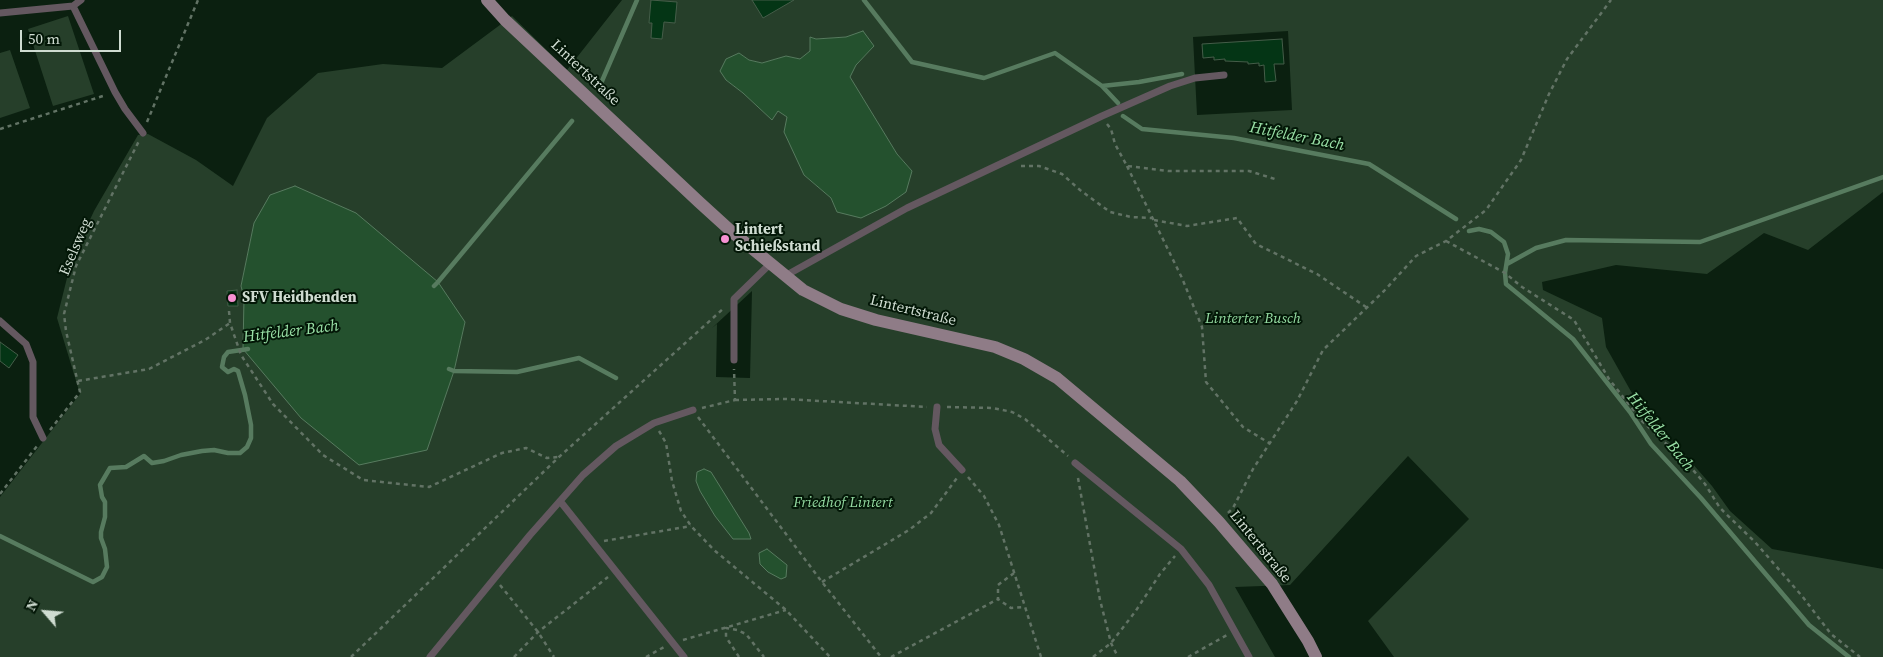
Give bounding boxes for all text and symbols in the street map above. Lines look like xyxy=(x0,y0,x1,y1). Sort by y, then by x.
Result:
scale bar xyxy=(22,20,124,52)
text: 50 m xyxy=(28,28,60,49)
street label: Lintertstraße xyxy=(547,36,623,110)
water label: Hitfelder Bach xyxy=(1248,118,1346,156)
street label: Eselsweg xyxy=(56,216,96,278)
place label: Lintert Schießstand xyxy=(735,221,820,256)
marker: Lintert Schießstand xyxy=(719,233,731,245)
place label: SFV Heidbenden xyxy=(242,289,357,307)
marker: SFV Heidbenden xyxy=(226,292,238,304)
street label: Lintertstraße xyxy=(868,292,958,330)
park label: Linterter Busch xyxy=(1205,310,1301,328)
water label: Hitfelder Bach xyxy=(242,317,340,347)
water label: Hitfelder Bach xyxy=(1622,389,1698,475)
park label: Friedhof Lintert xyxy=(793,494,893,512)
street label: Lintertstraße xyxy=(1225,507,1295,587)
north arrow xyxy=(20,587,70,637)
text: N xyxy=(20,596,43,614)

